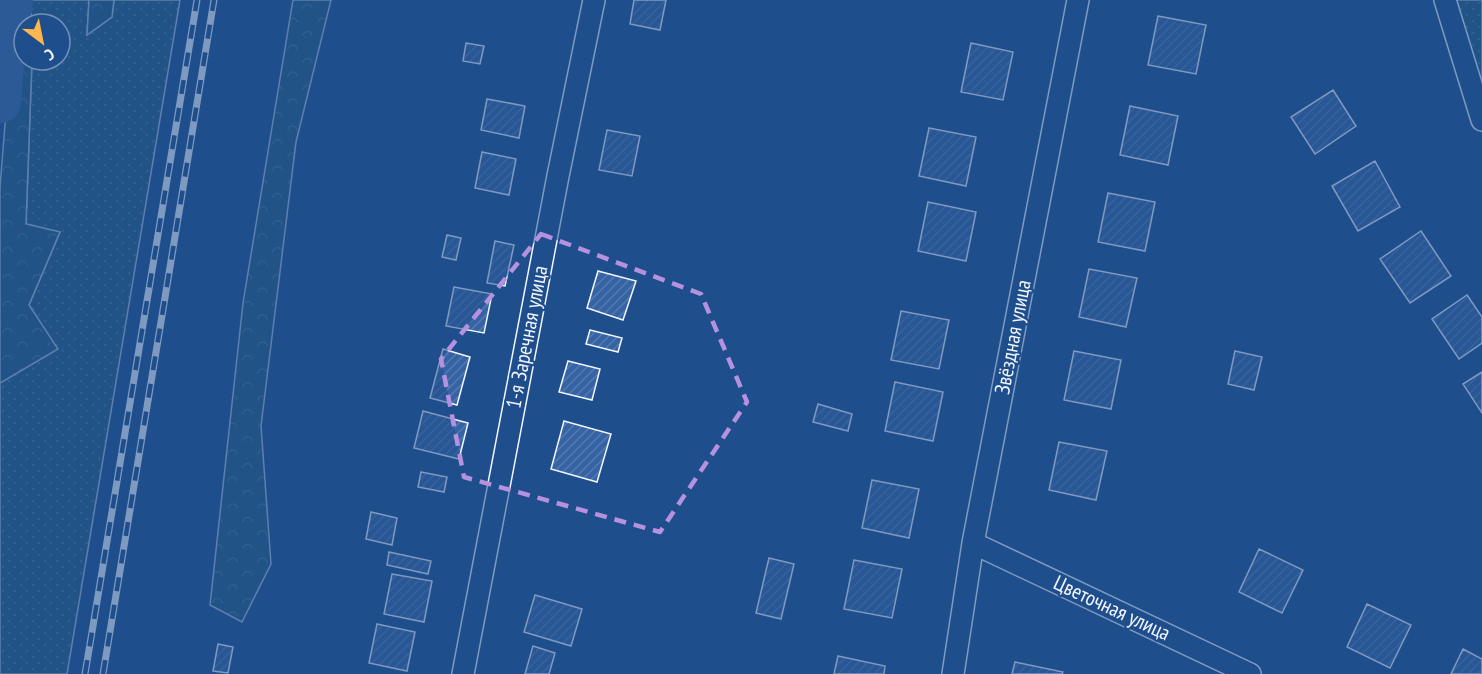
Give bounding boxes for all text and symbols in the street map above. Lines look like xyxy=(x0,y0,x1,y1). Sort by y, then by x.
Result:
north arrow xyxy=(12,12,72,72)
text: С xyxy=(41,44,58,66)
street label: 1-я Заречная улица xyxy=(499,263,554,411)
street label: Звёздная улица xyxy=(988,277,1037,396)
street label: Цветочная улица xyxy=(1050,569,1175,646)

